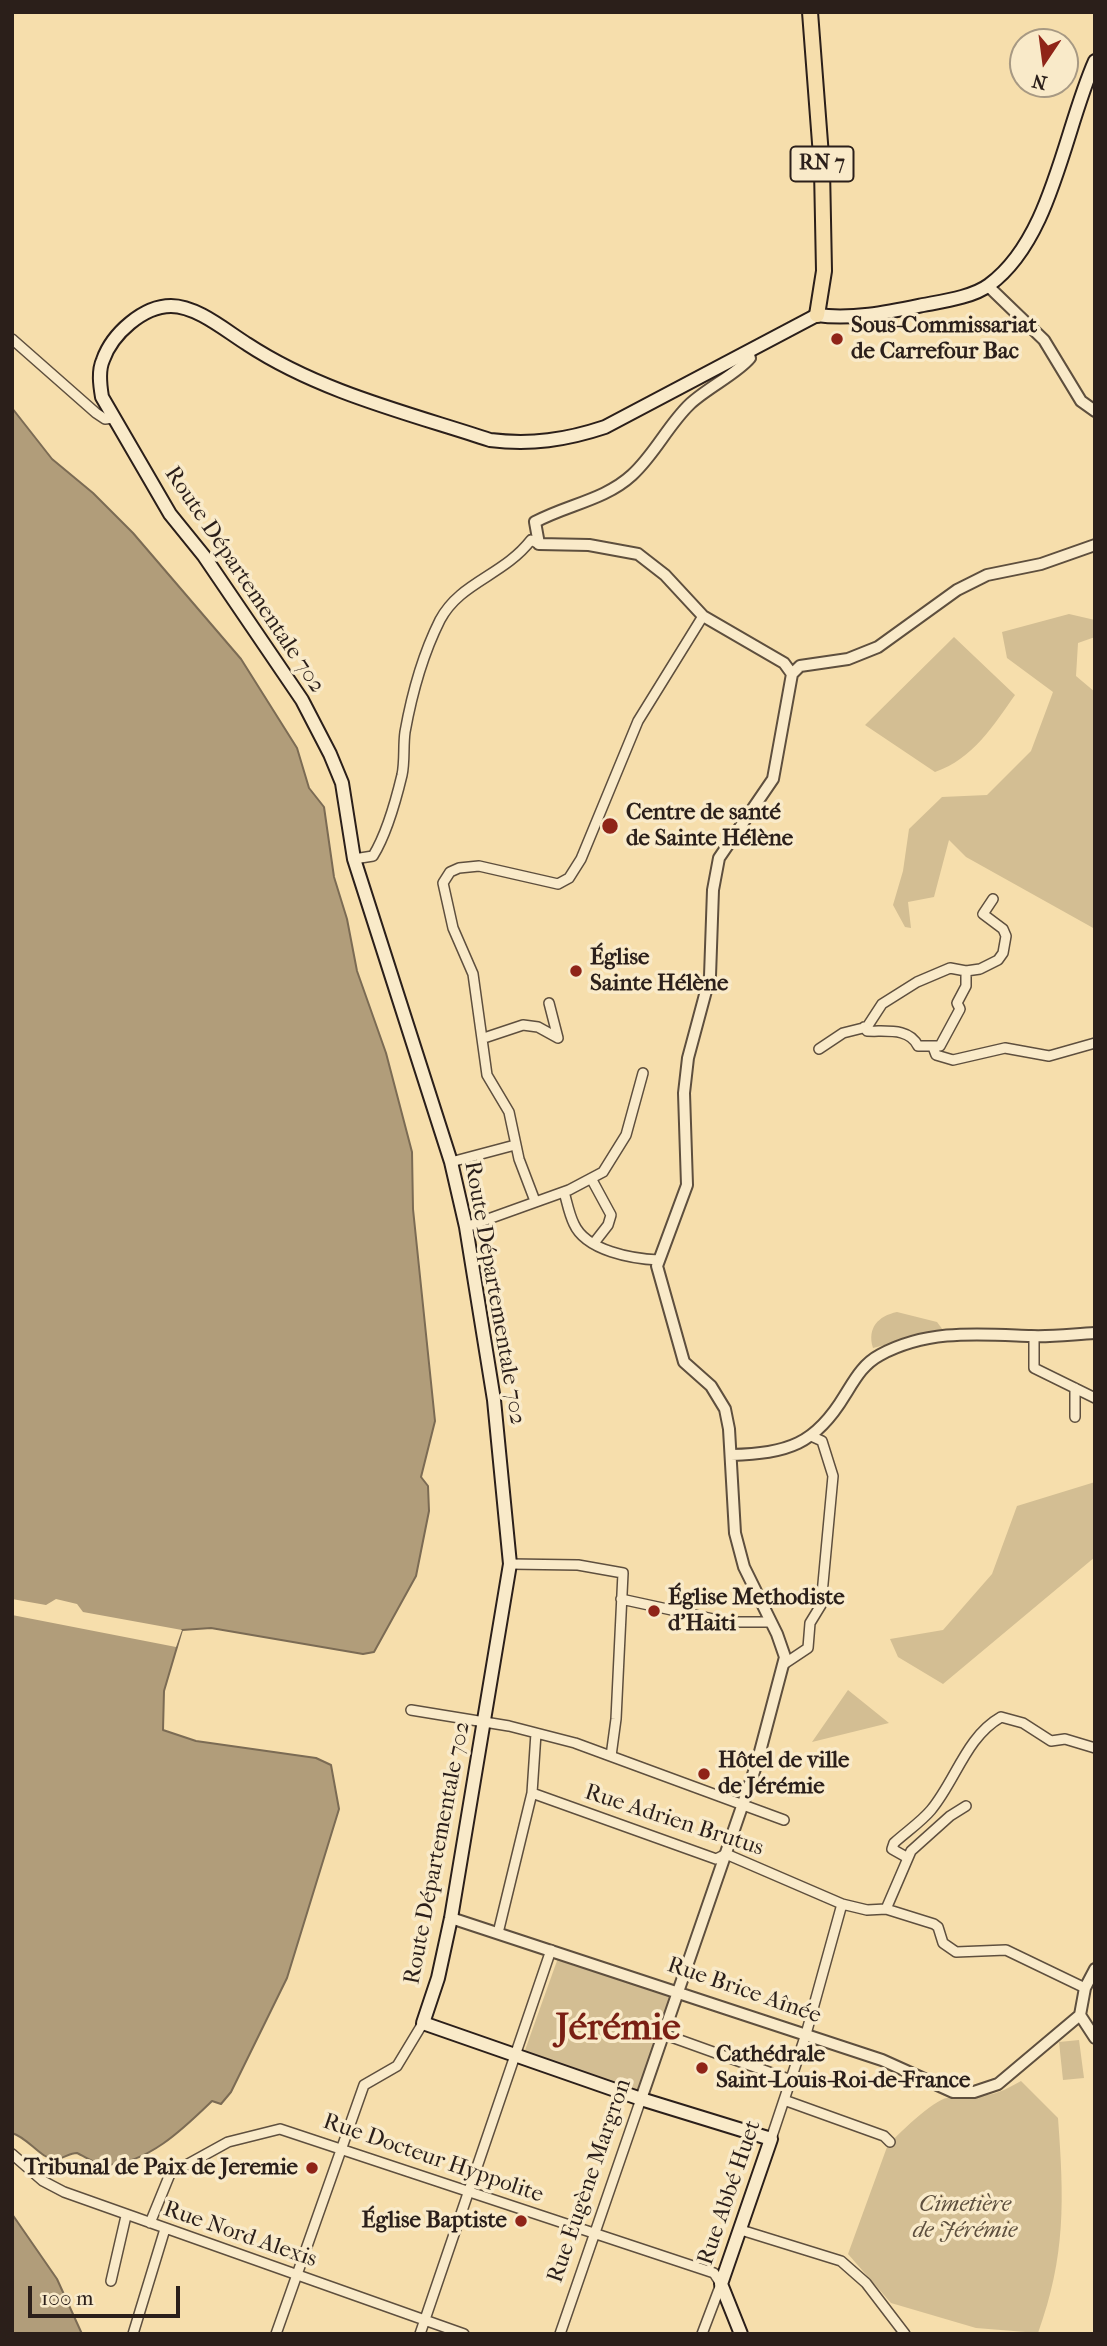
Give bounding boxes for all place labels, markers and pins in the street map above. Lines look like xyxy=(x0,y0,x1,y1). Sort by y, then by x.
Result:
place label: Sous-Commissariat de Carrefour Bac xyxy=(851,312,1037,366)
marker: Sous-Commissariat de Carrefour Bac xyxy=(829,331,845,347)
place label: Centre de santé de Sainte Hélène xyxy=(626,799,793,853)
marker: Centre de santé de Sainte Hélène xyxy=(600,816,620,836)
place label: Église Sainte Hélène xyxy=(590,944,728,998)
marker: Église Sainte Hélène xyxy=(568,963,584,979)
place label: Église Methodiste d'Haiti xyxy=(668,1584,845,1638)
marker: Église Methodiste d'Haiti xyxy=(646,1603,662,1619)
place label: Hôtel de ville de Jérémie xyxy=(718,1747,849,1801)
marker: Hôtel de ville de Jérémie xyxy=(696,1766,712,1782)
place label: Cathédrale Saint-Louis-Roi-de-France xyxy=(716,2041,970,2095)
marker: Cathédrale Saint-Louis-Roi-de-France xyxy=(694,2060,710,2076)
place label: Tribunal de Paix de Jeremie xyxy=(24,2154,298,2182)
marker: Tribunal de Paix de Jeremie xyxy=(304,2160,320,2176)
place label: Église Baptiste xyxy=(362,2207,507,2235)
marker: Église Baptiste xyxy=(513,2213,529,2229)

